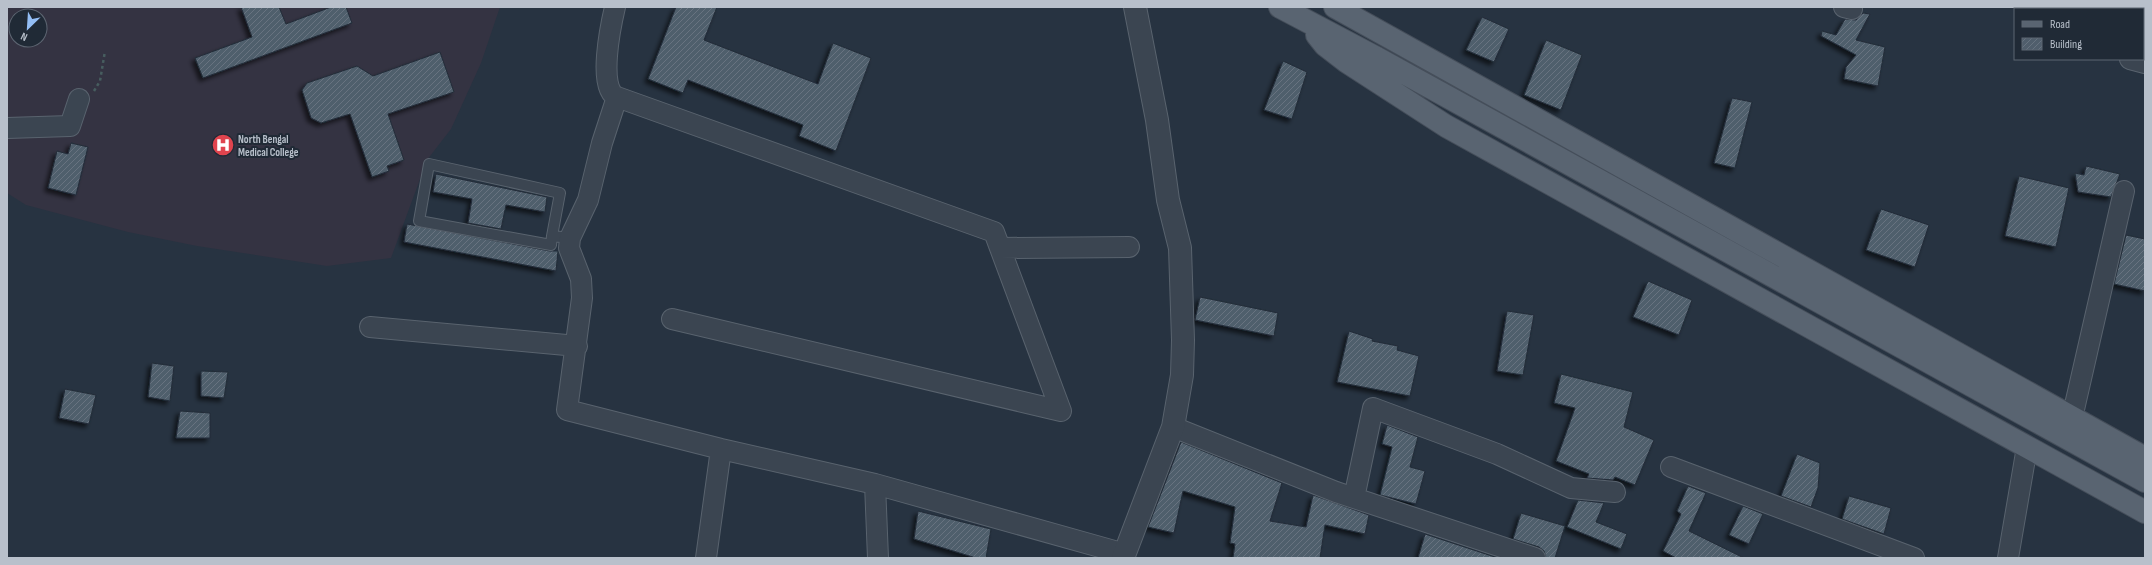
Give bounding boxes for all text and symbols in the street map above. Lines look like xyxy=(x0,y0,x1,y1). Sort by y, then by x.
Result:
north arrow xyxy=(8,8,48,48)
legend xyxy=(2014,8,2144,60)
text: Road xyxy=(2050,17,2070,32)
text: N xyxy=(18,29,29,44)
text: Building xyxy=(2050,37,2082,52)
hospital icon: North Bengal Medical College xyxy=(210,132,236,158)
place label: North Bengal Medical College xyxy=(238,133,299,159)

